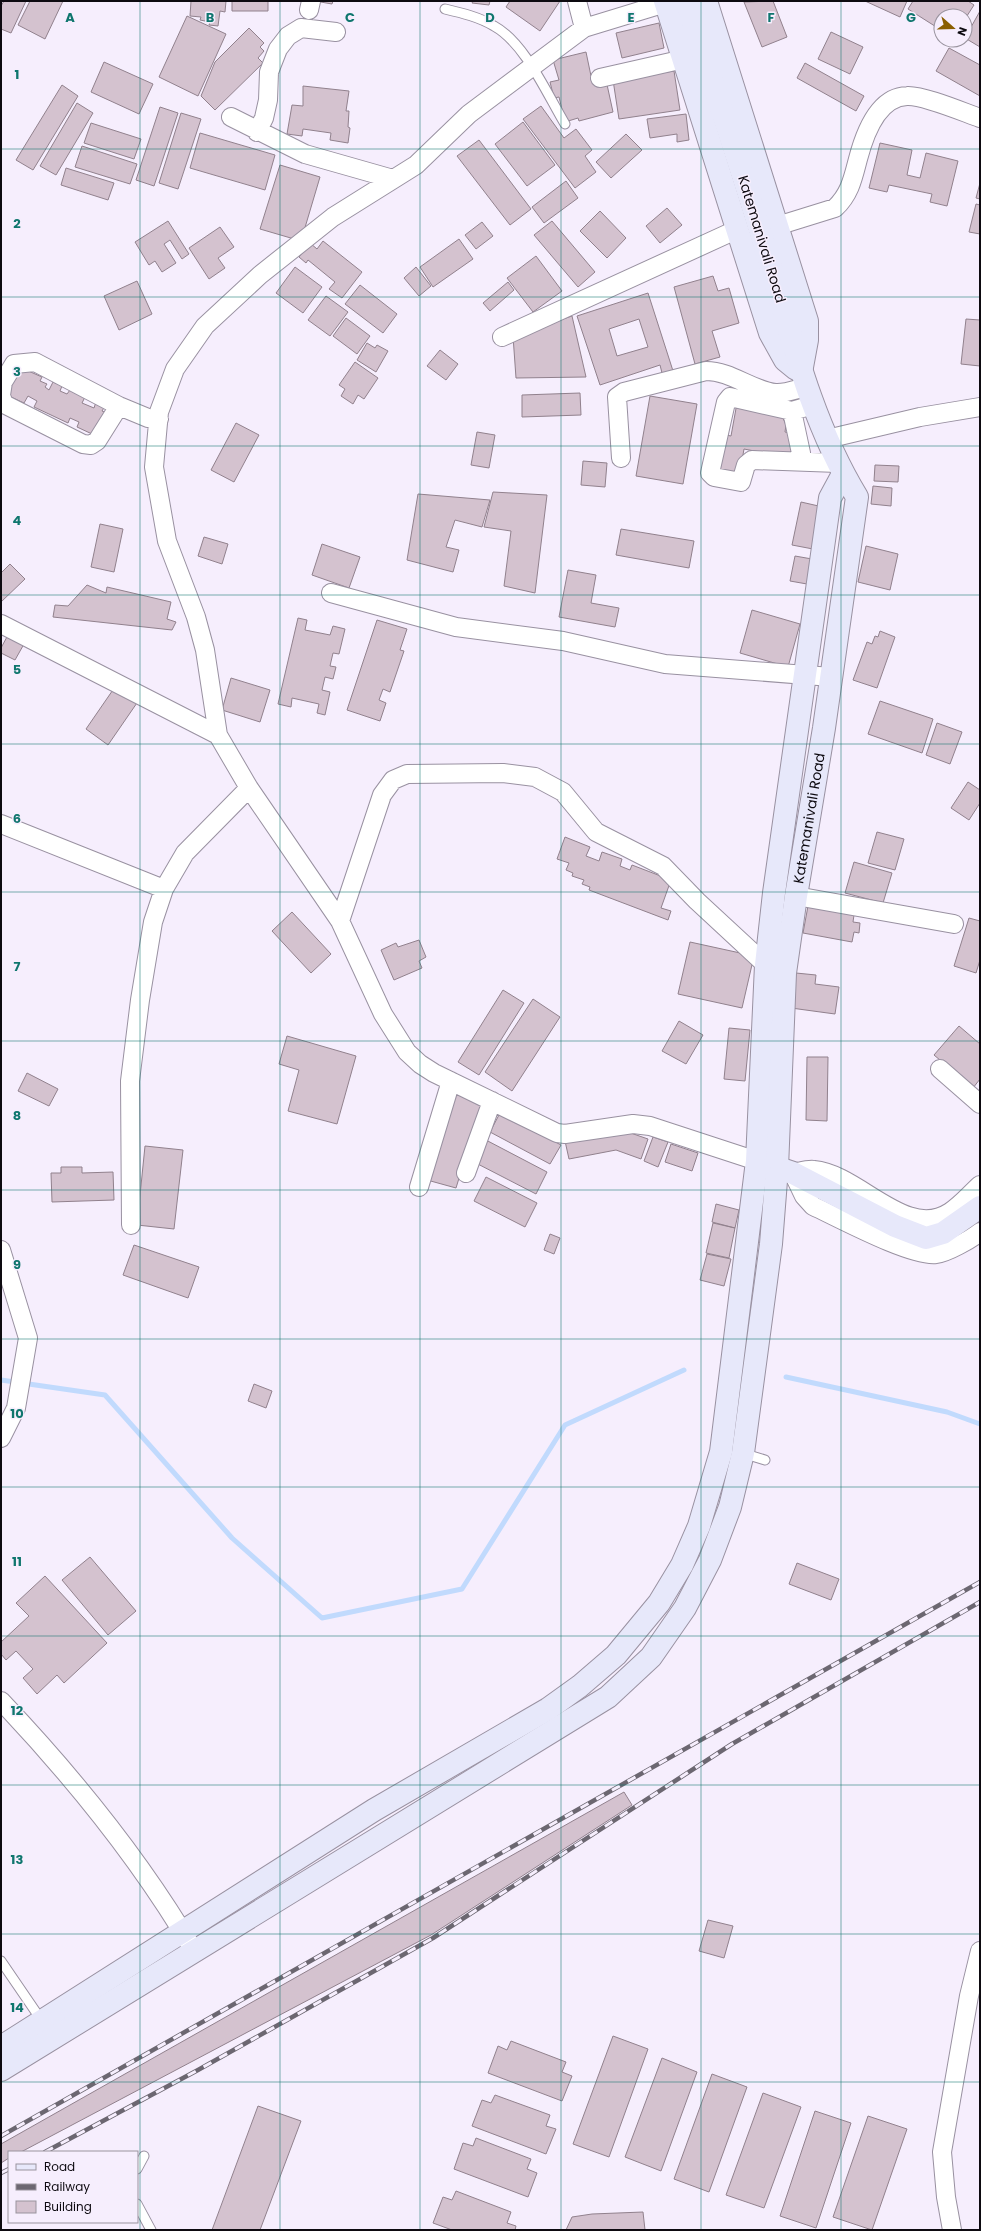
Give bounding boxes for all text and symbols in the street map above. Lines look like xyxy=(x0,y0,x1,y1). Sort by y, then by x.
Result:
text: A xyxy=(65,8,75,27)
text: B xyxy=(206,8,215,27)
text: C xyxy=(345,8,355,27)
text: D xyxy=(485,8,495,27)
text: E xyxy=(627,8,635,27)
text: F xyxy=(767,8,775,27)
text: G xyxy=(906,8,916,27)
north arrow xyxy=(933,8,973,48)
text: N xyxy=(953,25,971,38)
text: 1 xyxy=(15,65,19,84)
street label: Katemanivali Road xyxy=(733,173,791,305)
text: 2 xyxy=(13,214,21,233)
text: 3 xyxy=(13,362,21,381)
text: 4 xyxy=(13,511,22,530)
text: 5 xyxy=(13,660,21,679)
street label: Katemanivali Road xyxy=(788,751,830,885)
text: 6 xyxy=(13,809,21,828)
text: 7 xyxy=(14,957,21,976)
text: 8 xyxy=(13,1106,21,1125)
text: 9 xyxy=(13,1255,21,1274)
text: 10 xyxy=(10,1404,24,1423)
text: 11 xyxy=(12,1552,22,1571)
text: 12 xyxy=(11,1701,24,1720)
text: 13 xyxy=(11,1850,24,1869)
text: 14 xyxy=(10,1998,24,2017)
legend xyxy=(8,2151,138,2223)
text: Road xyxy=(44,2158,75,2175)
text: Railway xyxy=(44,2178,90,2195)
text: Building xyxy=(44,2198,92,2215)

